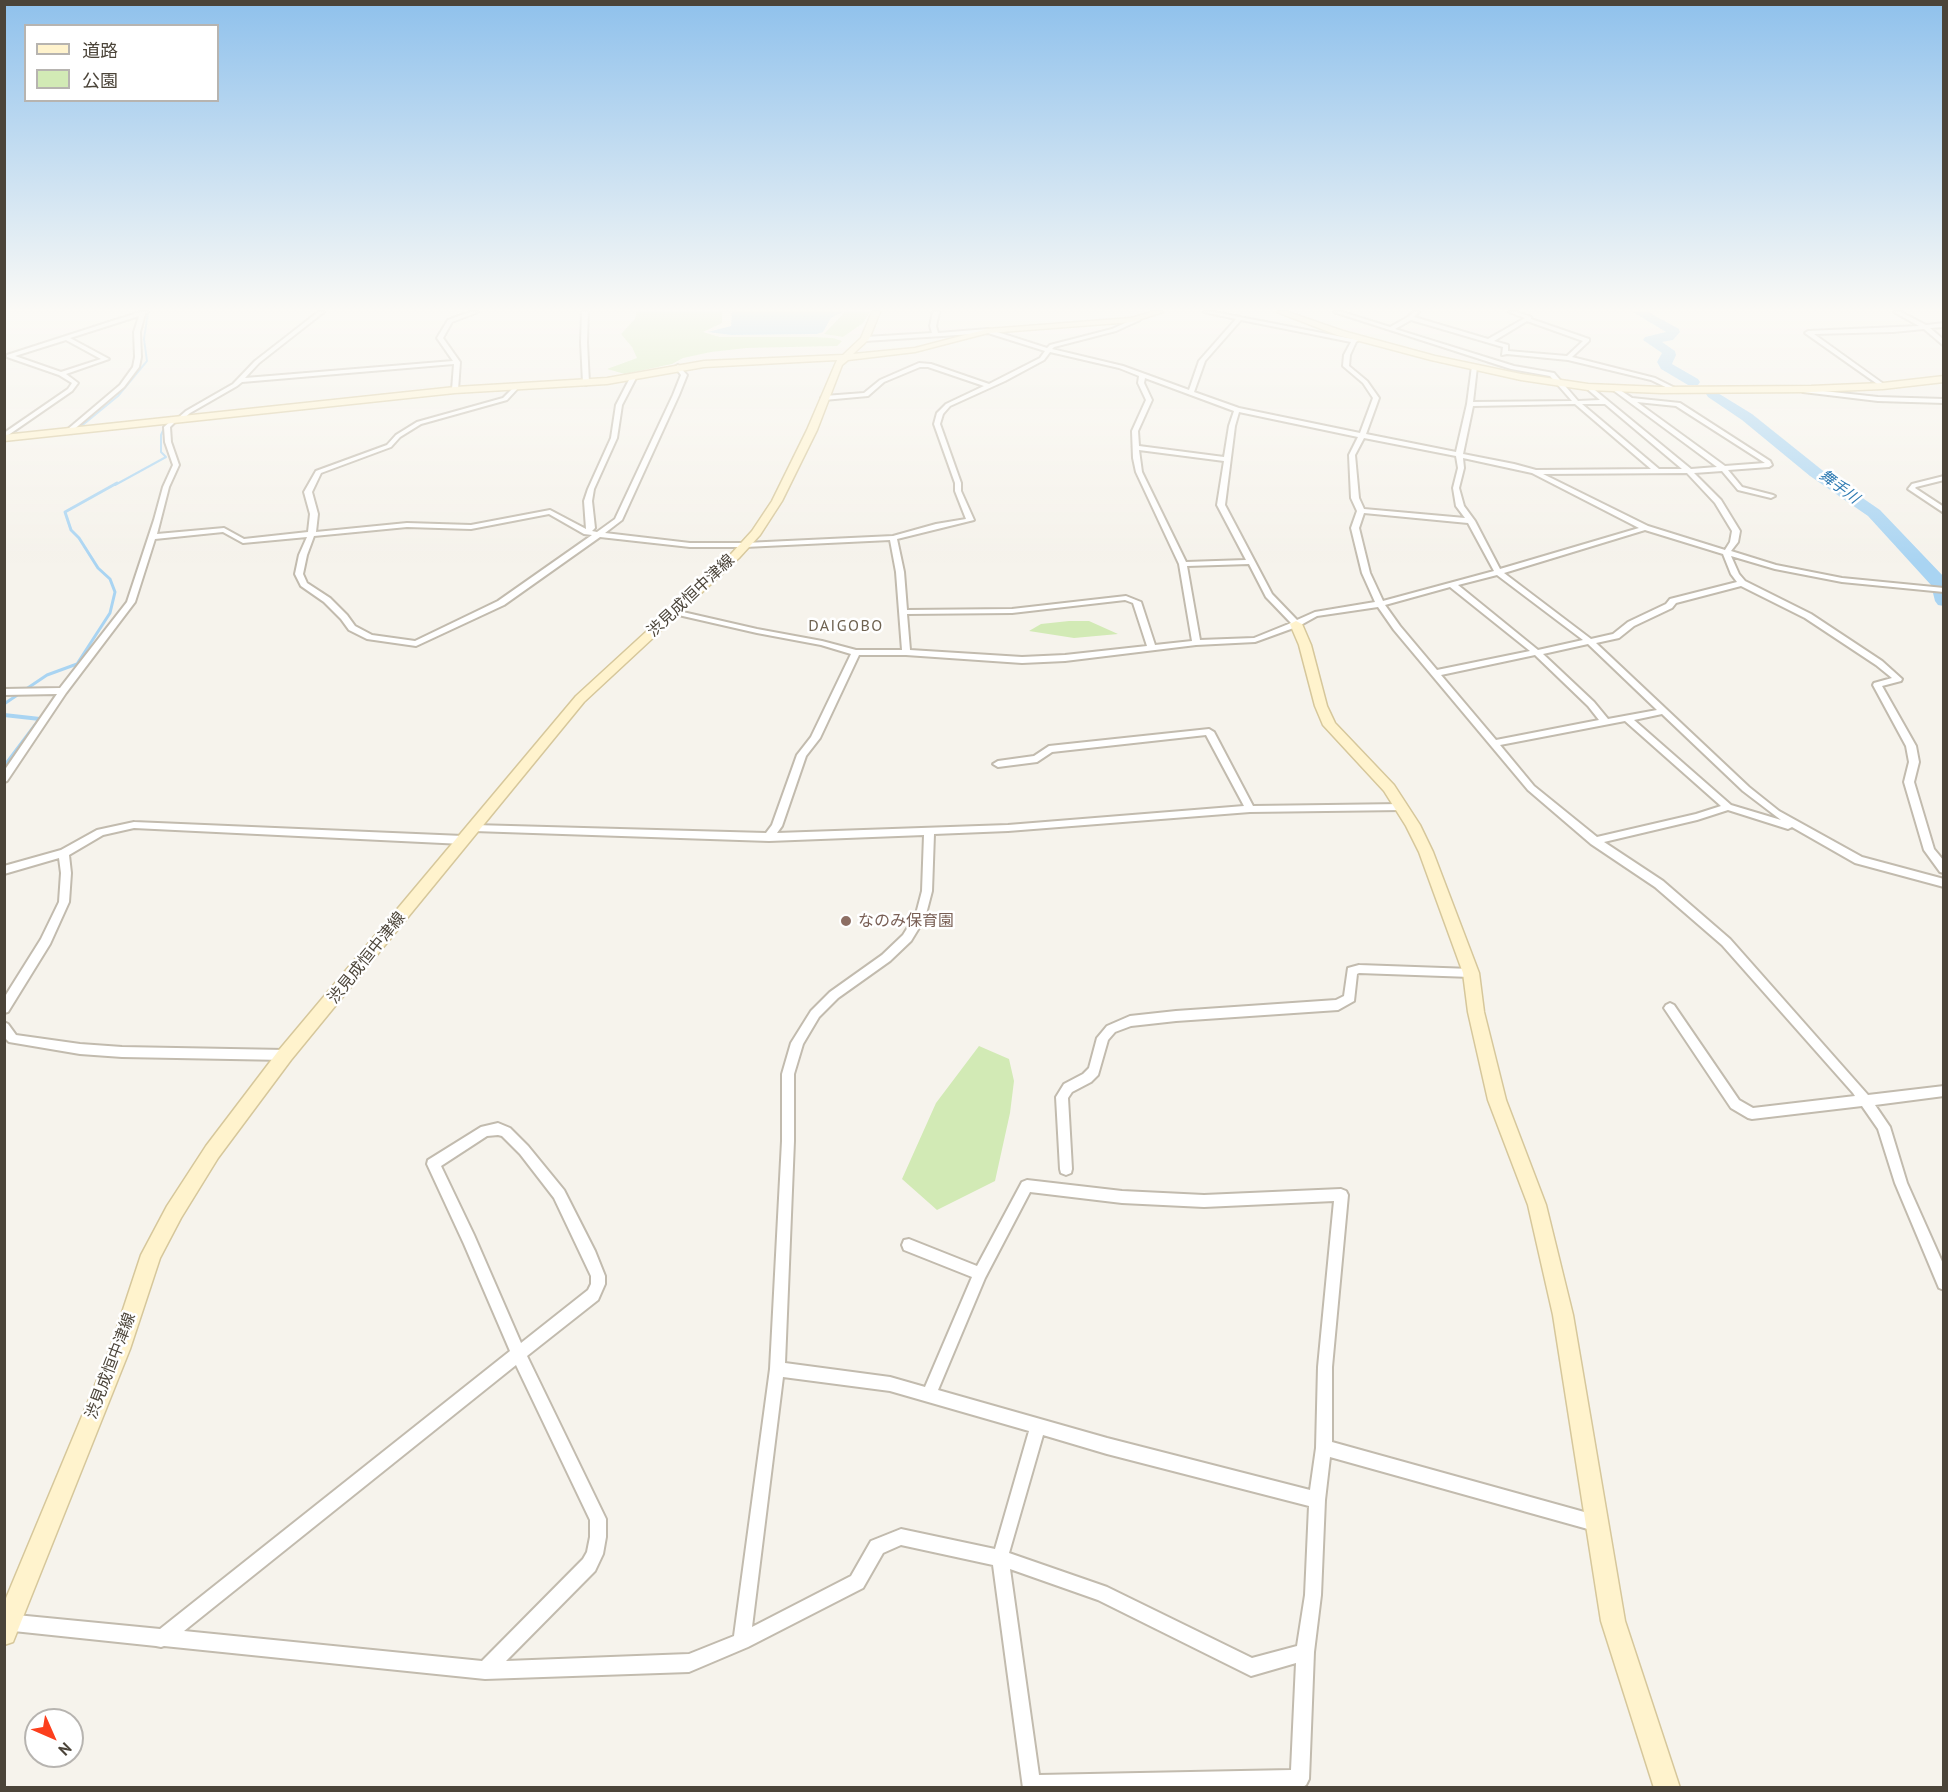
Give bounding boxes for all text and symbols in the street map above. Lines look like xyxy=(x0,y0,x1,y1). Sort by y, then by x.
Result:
legend xyxy=(24,24,219,102)
text: 道路 xyxy=(82,39,118,62)
text: 公園 xyxy=(82,69,118,92)
water label: 舞手川 xyxy=(1816,466,1862,508)
street label: 渋見成恒中津線 xyxy=(643,551,739,641)
district label: DAIGOBO xyxy=(808,616,884,636)
street label: 渋見成恒中津線 xyxy=(324,908,410,1008)
place label: なのみ保育園 xyxy=(858,911,954,931)
marker: なのみ保育園 xyxy=(839,914,853,928)
street label: 渋見成恒中津線 xyxy=(82,1310,140,1422)
north arrow xyxy=(24,1708,84,1768)
text: N xyxy=(55,1739,76,1760)

